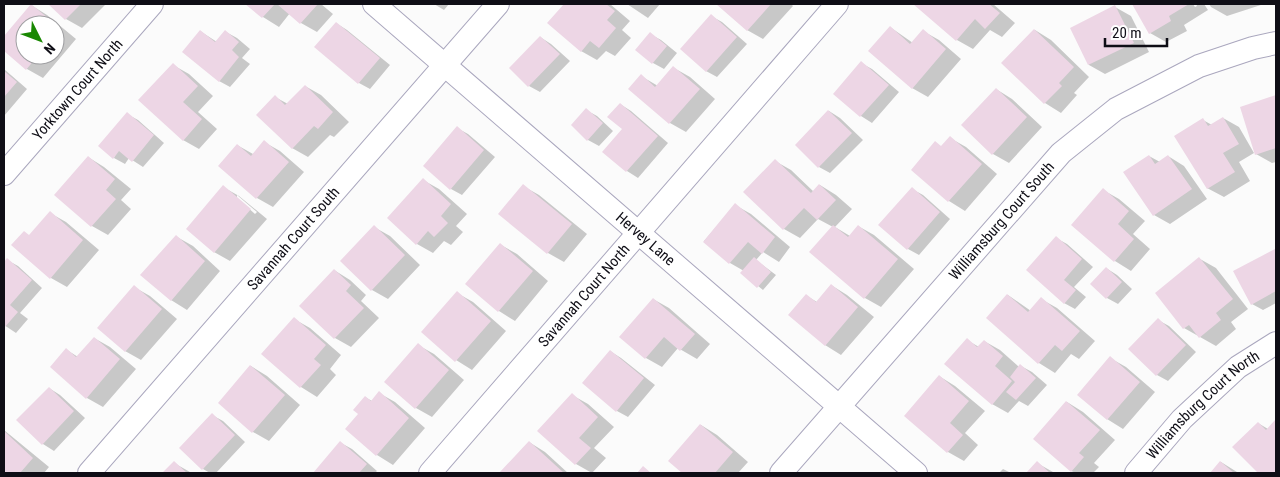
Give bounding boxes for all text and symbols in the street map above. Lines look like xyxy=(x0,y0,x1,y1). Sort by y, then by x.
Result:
north arrow xyxy=(15,15,65,65)
scale bar xyxy=(1105,15,1168,47)
text: 20 m xyxy=(1112,24,1142,42)
street label: Yorktown Court North xyxy=(29,35,127,143)
street label: Williamsburg Court South xyxy=(945,158,1058,284)
street label: Savannah Court South xyxy=(244,183,343,294)
street label: Hervey Lane xyxy=(612,208,679,269)
street label: Savannah Court North xyxy=(534,240,634,351)
street label: Williamsburg Court North xyxy=(1143,347,1263,463)

